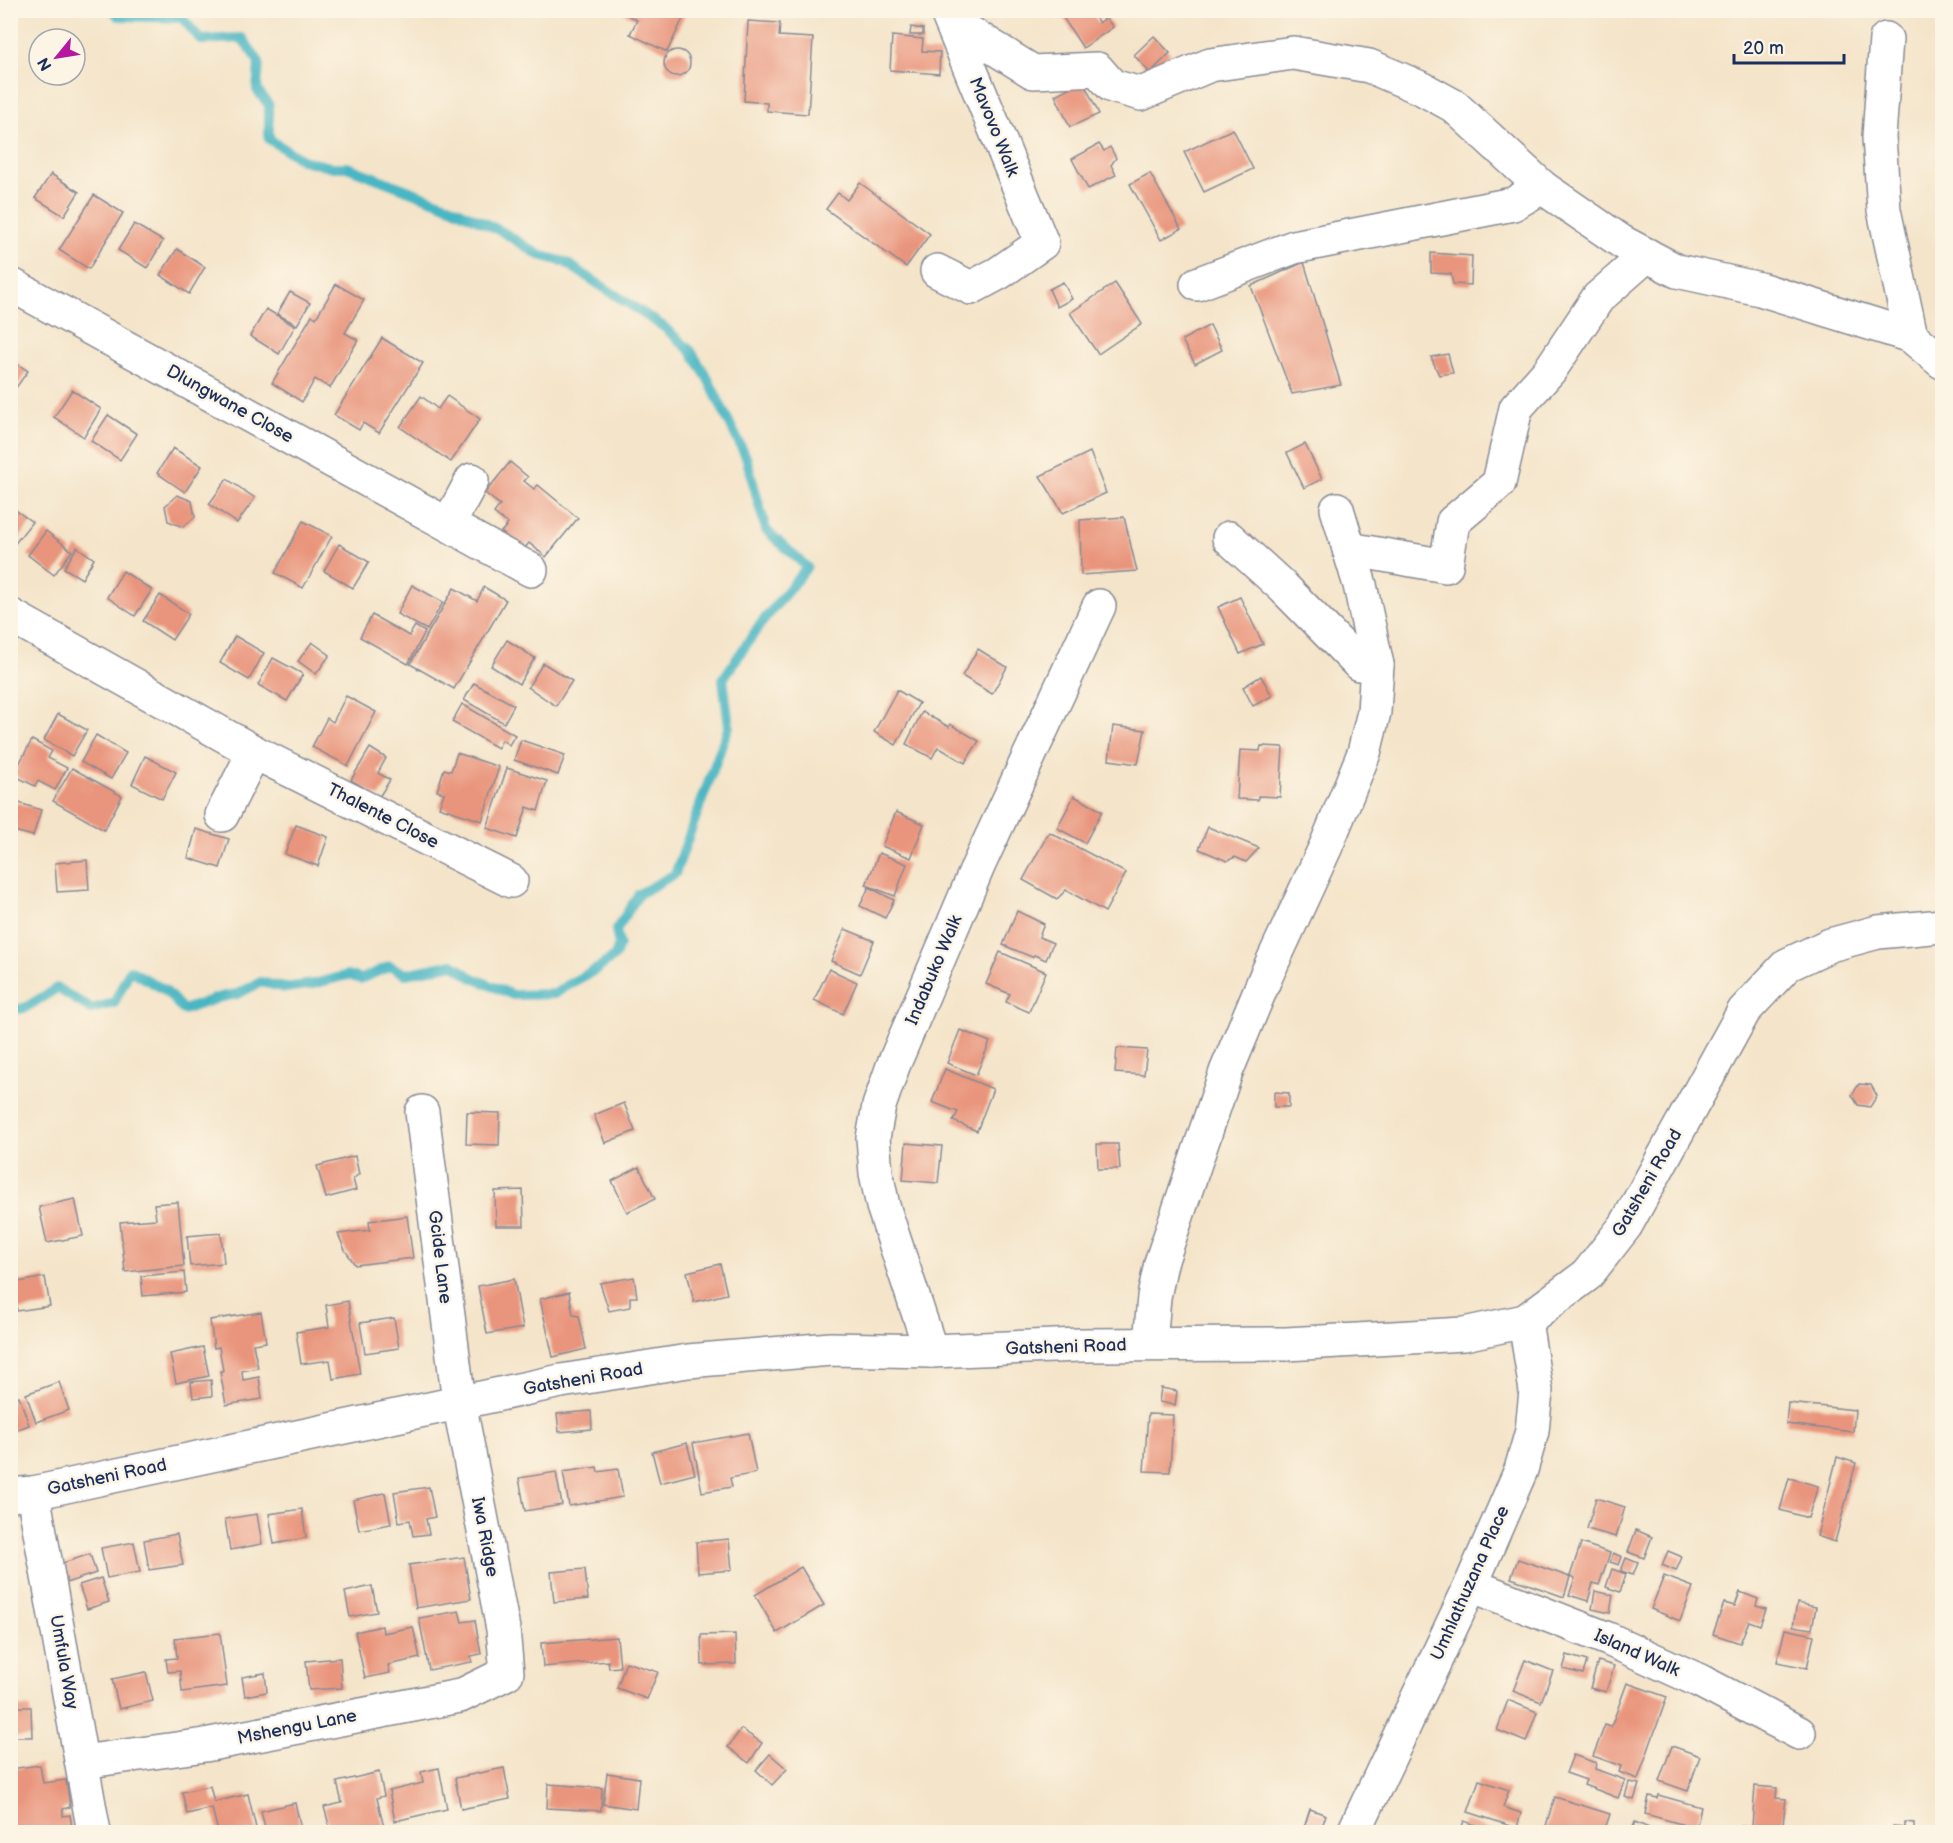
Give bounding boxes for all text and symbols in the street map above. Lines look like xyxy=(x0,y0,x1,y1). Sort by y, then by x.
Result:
north arrow xyxy=(27,27,87,87)
scale bar xyxy=(1734,27,1844,65)
text: 20 m xyxy=(1743,38,1784,59)
text: N xyxy=(34,54,57,74)
street label: Mavovo Walk xyxy=(965,74,1024,180)
street label: Dlungwane Close xyxy=(163,360,297,448)
street label: Thalente Close xyxy=(324,779,442,853)
street label: Indabuko Walk xyxy=(901,912,967,1028)
street label: Gatsheni Road xyxy=(1608,1125,1686,1241)
street label: Gcide Lane xyxy=(424,1209,456,1305)
street label: Gatsheni Road xyxy=(1005,1334,1127,1360)
street label: Gatsheni Road xyxy=(521,1358,645,1400)
street label: Gatsheni Road xyxy=(45,1454,169,1500)
street label: Iwa Ridge xyxy=(467,1495,503,1579)
street label: Umhlathuzana Place xyxy=(1426,1502,1514,1664)
street label: Umfula Way xyxy=(45,1613,83,1712)
street label: Island Walk xyxy=(1591,1625,1683,1681)
street label: Mshengu Lane xyxy=(235,1705,359,1749)

